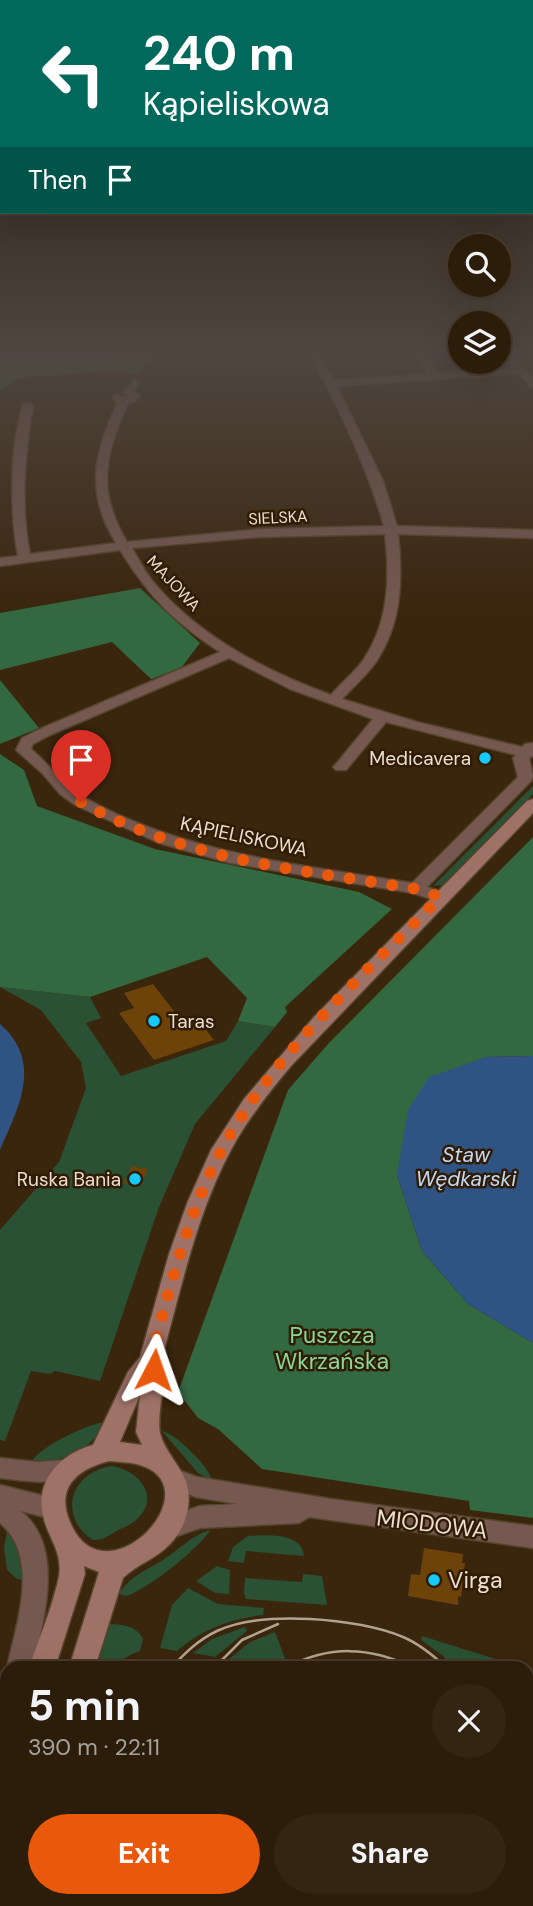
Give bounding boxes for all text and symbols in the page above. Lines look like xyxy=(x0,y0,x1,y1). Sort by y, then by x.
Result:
text: 240 m xyxy=(143,21,295,85)
icon: left xyxy=(28,28,119,119)
text: Kąpieliskowa xyxy=(143,83,330,125)
icon: arrive xyxy=(101,161,139,199)
text: Then xyxy=(28,163,87,197)
map controls xyxy=(448,234,511,374)
button: search xyxy=(448,234,511,297)
button: layers xyxy=(448,311,511,374)
street label: SIELSKA xyxy=(248,505,309,530)
street label: MAJOWA xyxy=(142,551,205,616)
pin xyxy=(51,730,111,802)
icon: arrive xyxy=(62,741,100,779)
place label: Medicavera xyxy=(369,746,471,771)
marker: Medicavera xyxy=(477,750,493,766)
street label: KĄPIELISKOWA xyxy=(178,811,310,862)
place label: Taras xyxy=(168,1009,215,1034)
marker: Taras xyxy=(146,1013,162,1029)
water label: Staw Wędkarski xyxy=(416,1141,517,1193)
place label: Ruska Bania xyxy=(17,1167,121,1192)
marker: Ruska Bania xyxy=(127,1171,143,1187)
park label: Puszcza Wkrzańska xyxy=(275,1320,389,1376)
position arrow xyxy=(117,1333,191,1407)
street label: MIODOWA xyxy=(375,1502,489,1546)
place label: Virga xyxy=(448,1565,503,1595)
marker: Virga xyxy=(426,1572,442,1588)
text: 5 min xyxy=(28,1678,141,1733)
button: close xyxy=(432,1684,506,1758)
text: 390 m · 22:11 xyxy=(28,1732,160,1762)
button: Exit xyxy=(28,1814,260,1894)
button: Share xyxy=(274,1814,506,1894)

